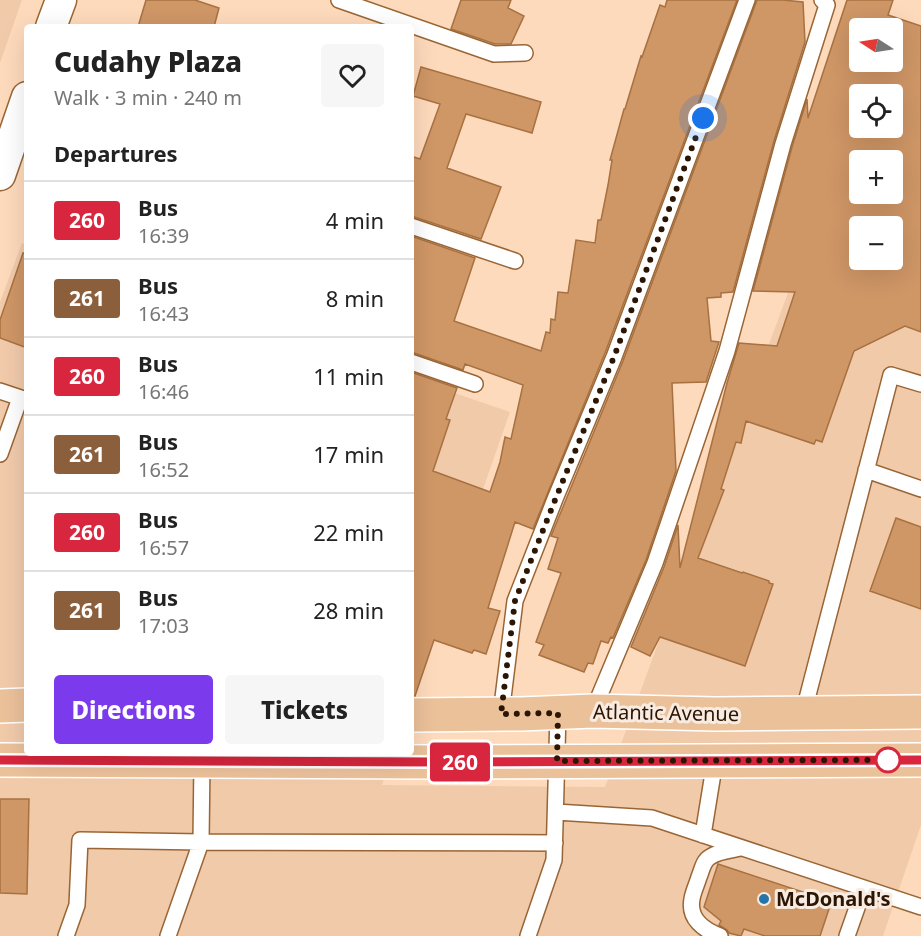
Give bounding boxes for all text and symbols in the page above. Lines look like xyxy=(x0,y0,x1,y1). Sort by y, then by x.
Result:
north arrow xyxy=(849,18,903,72)
map controls xyxy=(849,18,903,270)
text: Cudahy Plaza xyxy=(54,42,242,80)
button: heart xyxy=(321,44,384,107)
text: Walk · 3 min · 240 m xyxy=(54,84,242,111)
button: locate xyxy=(849,84,903,138)
your location xyxy=(688,103,718,133)
text: Departures xyxy=(54,138,178,168)
button: + xyxy=(849,150,903,204)
text: Bus xyxy=(138,192,178,222)
text: 4 min xyxy=(326,205,384,235)
text: 260 xyxy=(69,206,105,234)
button: − xyxy=(849,216,903,270)
text: 16:39 xyxy=(138,222,189,249)
text: Bus xyxy=(138,270,178,300)
text: 8 min xyxy=(326,283,384,313)
text: 261 xyxy=(69,284,105,312)
text: 16:43 xyxy=(138,300,189,327)
text: Bus xyxy=(138,348,178,378)
text: 11 min xyxy=(313,361,384,391)
text: 260 xyxy=(69,362,105,390)
text: 16:46 xyxy=(138,378,189,405)
text: Bus xyxy=(138,426,178,456)
text: 17 min xyxy=(313,439,384,469)
text: 261 xyxy=(69,440,105,468)
text: 16:52 xyxy=(138,456,189,483)
text: Bus xyxy=(138,504,178,534)
text: 22 min xyxy=(313,517,384,547)
text: 260 xyxy=(69,518,105,546)
text: 16:57 xyxy=(138,534,189,561)
text: Bus xyxy=(138,582,178,612)
text: 28 min xyxy=(313,595,384,625)
text: 261 xyxy=(69,596,105,624)
text: 17:03 xyxy=(138,612,189,639)
button: Directions xyxy=(54,675,213,744)
button: Tickets xyxy=(225,675,384,744)
street label: Atlantic Avenue xyxy=(593,698,739,727)
line badge: 260 xyxy=(426,742,494,782)
unlabelled marker xyxy=(875,747,901,773)
text: 260 xyxy=(442,748,478,776)
place label: McDonald's xyxy=(776,885,891,912)
marker: McDonald's xyxy=(757,892,771,906)

